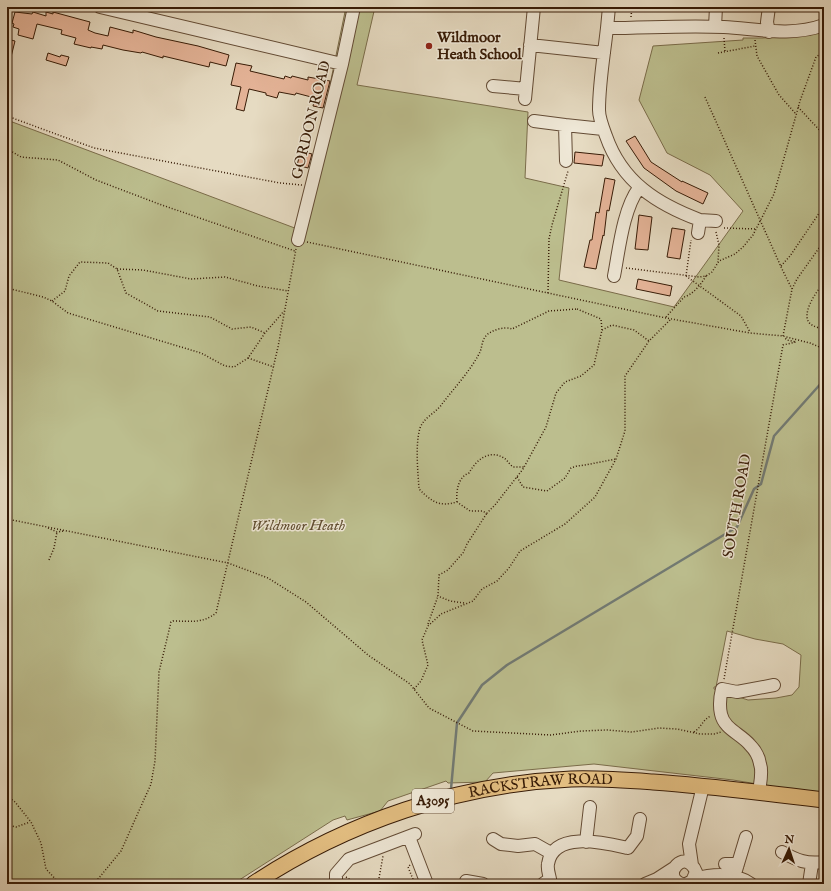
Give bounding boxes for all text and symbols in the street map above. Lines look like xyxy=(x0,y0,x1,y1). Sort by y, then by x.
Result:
place label: Wildmoor Heath School xyxy=(436,28,523,64)
marker: Wildmoor Heath School xyxy=(424,41,434,51)
street label: GORDON ROAD xyxy=(287,59,335,181)
street label: SOUTH ROAD xyxy=(719,453,755,559)
park label: Wildmoor Heath xyxy=(251,516,346,535)
street label: RACKSTRAW ROAD xyxy=(467,769,613,802)
road number: A3095 xyxy=(412,789,454,813)
north arrow xyxy=(769,829,809,869)
text: N xyxy=(783,833,795,847)

